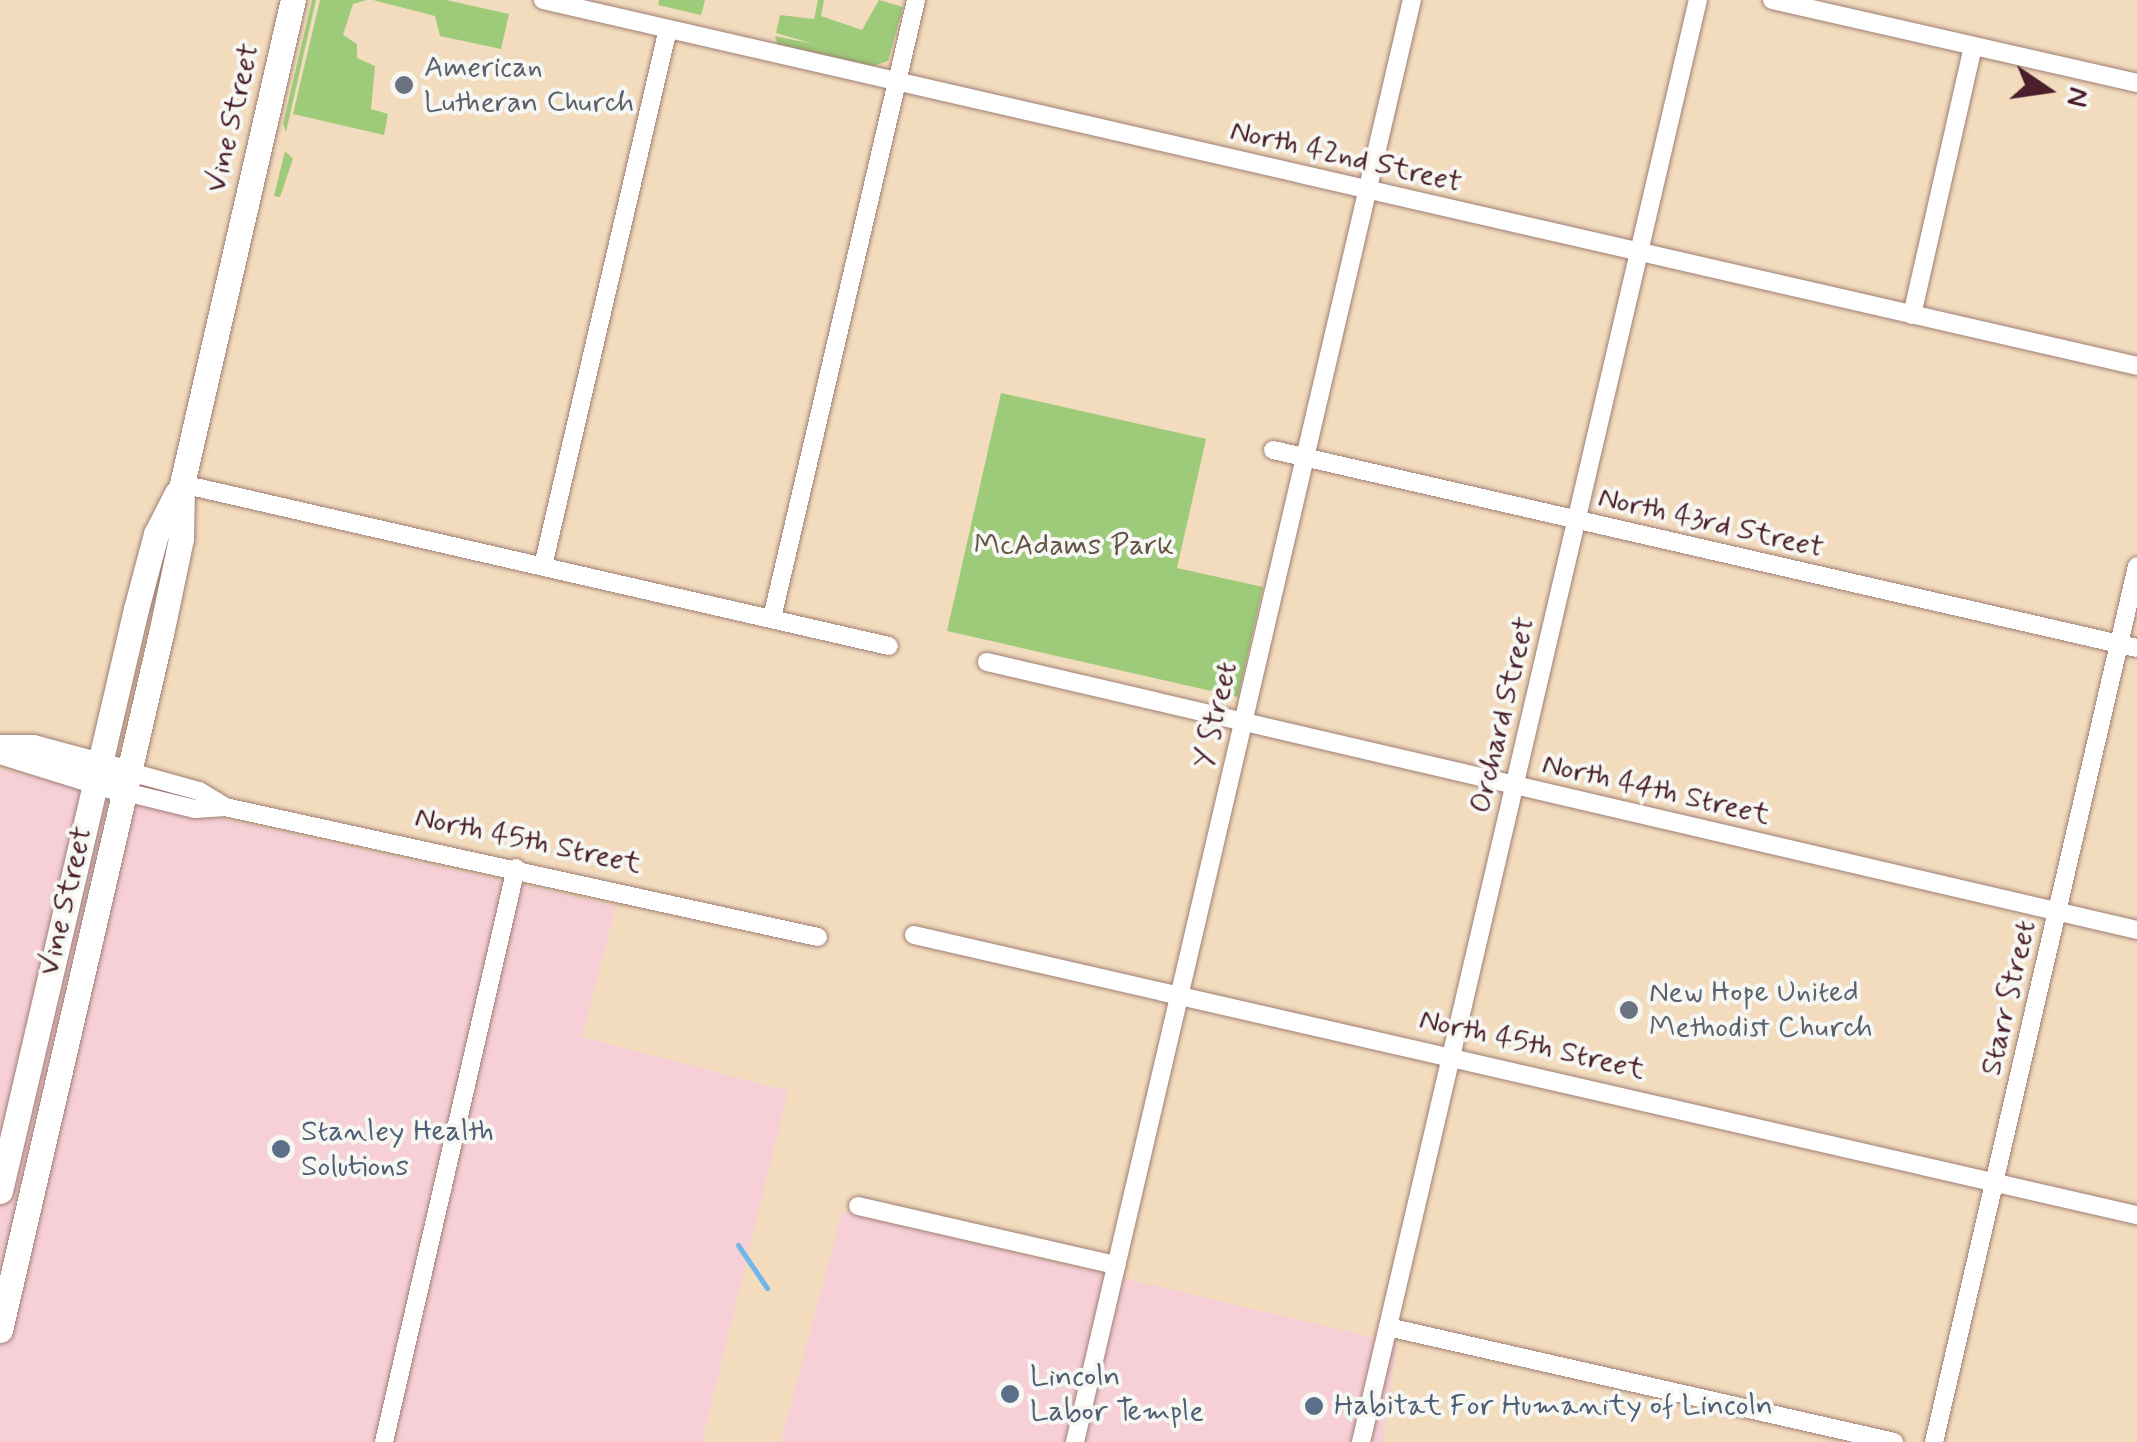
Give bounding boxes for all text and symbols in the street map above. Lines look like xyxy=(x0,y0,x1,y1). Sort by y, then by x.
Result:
north arrow xyxy=(1997,40,2097,140)
street label: Vine Street xyxy=(199,41,267,195)
place label: American Lutheran Church xyxy=(424,50,641,120)
marker: American Lutheran Church xyxy=(393,74,415,96)
text: N xyxy=(2057,84,2097,110)
street label: North 42nd Street xyxy=(1227,113,1465,201)
street label: North 43rd Street xyxy=(1595,480,1827,566)
park label: McAdams Park xyxy=(976,528,1172,564)
street label: Orchard Street xyxy=(1463,614,1543,816)
street label: Y Street xyxy=(1186,656,1246,774)
street label: North 44th Street xyxy=(1539,746,1773,834)
street label: North 45th Street xyxy=(412,799,644,883)
street label: Vine Street xyxy=(32,824,100,978)
street label: Starr Street xyxy=(1973,914,2045,1082)
place label: New Hope United Methodist Church xyxy=(1649,975,1873,1046)
marker: New Hope United Methodist Church xyxy=(1618,999,1640,1021)
street label: North 45th Street xyxy=(1416,1002,1648,1088)
place label: Stanley Health Solutions xyxy=(301,1114,493,1184)
marker: Stanley Health Solutions xyxy=(270,1138,292,1160)
place label: Lincoln Labor Temple xyxy=(1030,1359,1205,1430)
marker: Lincoln Labor Temple xyxy=(999,1383,1021,1405)
place label: Habitat For Humanity of Lincoln xyxy=(1334,1388,1771,1424)
marker: Habitat For Humanity of Lincoln xyxy=(1303,1395,1325,1417)

